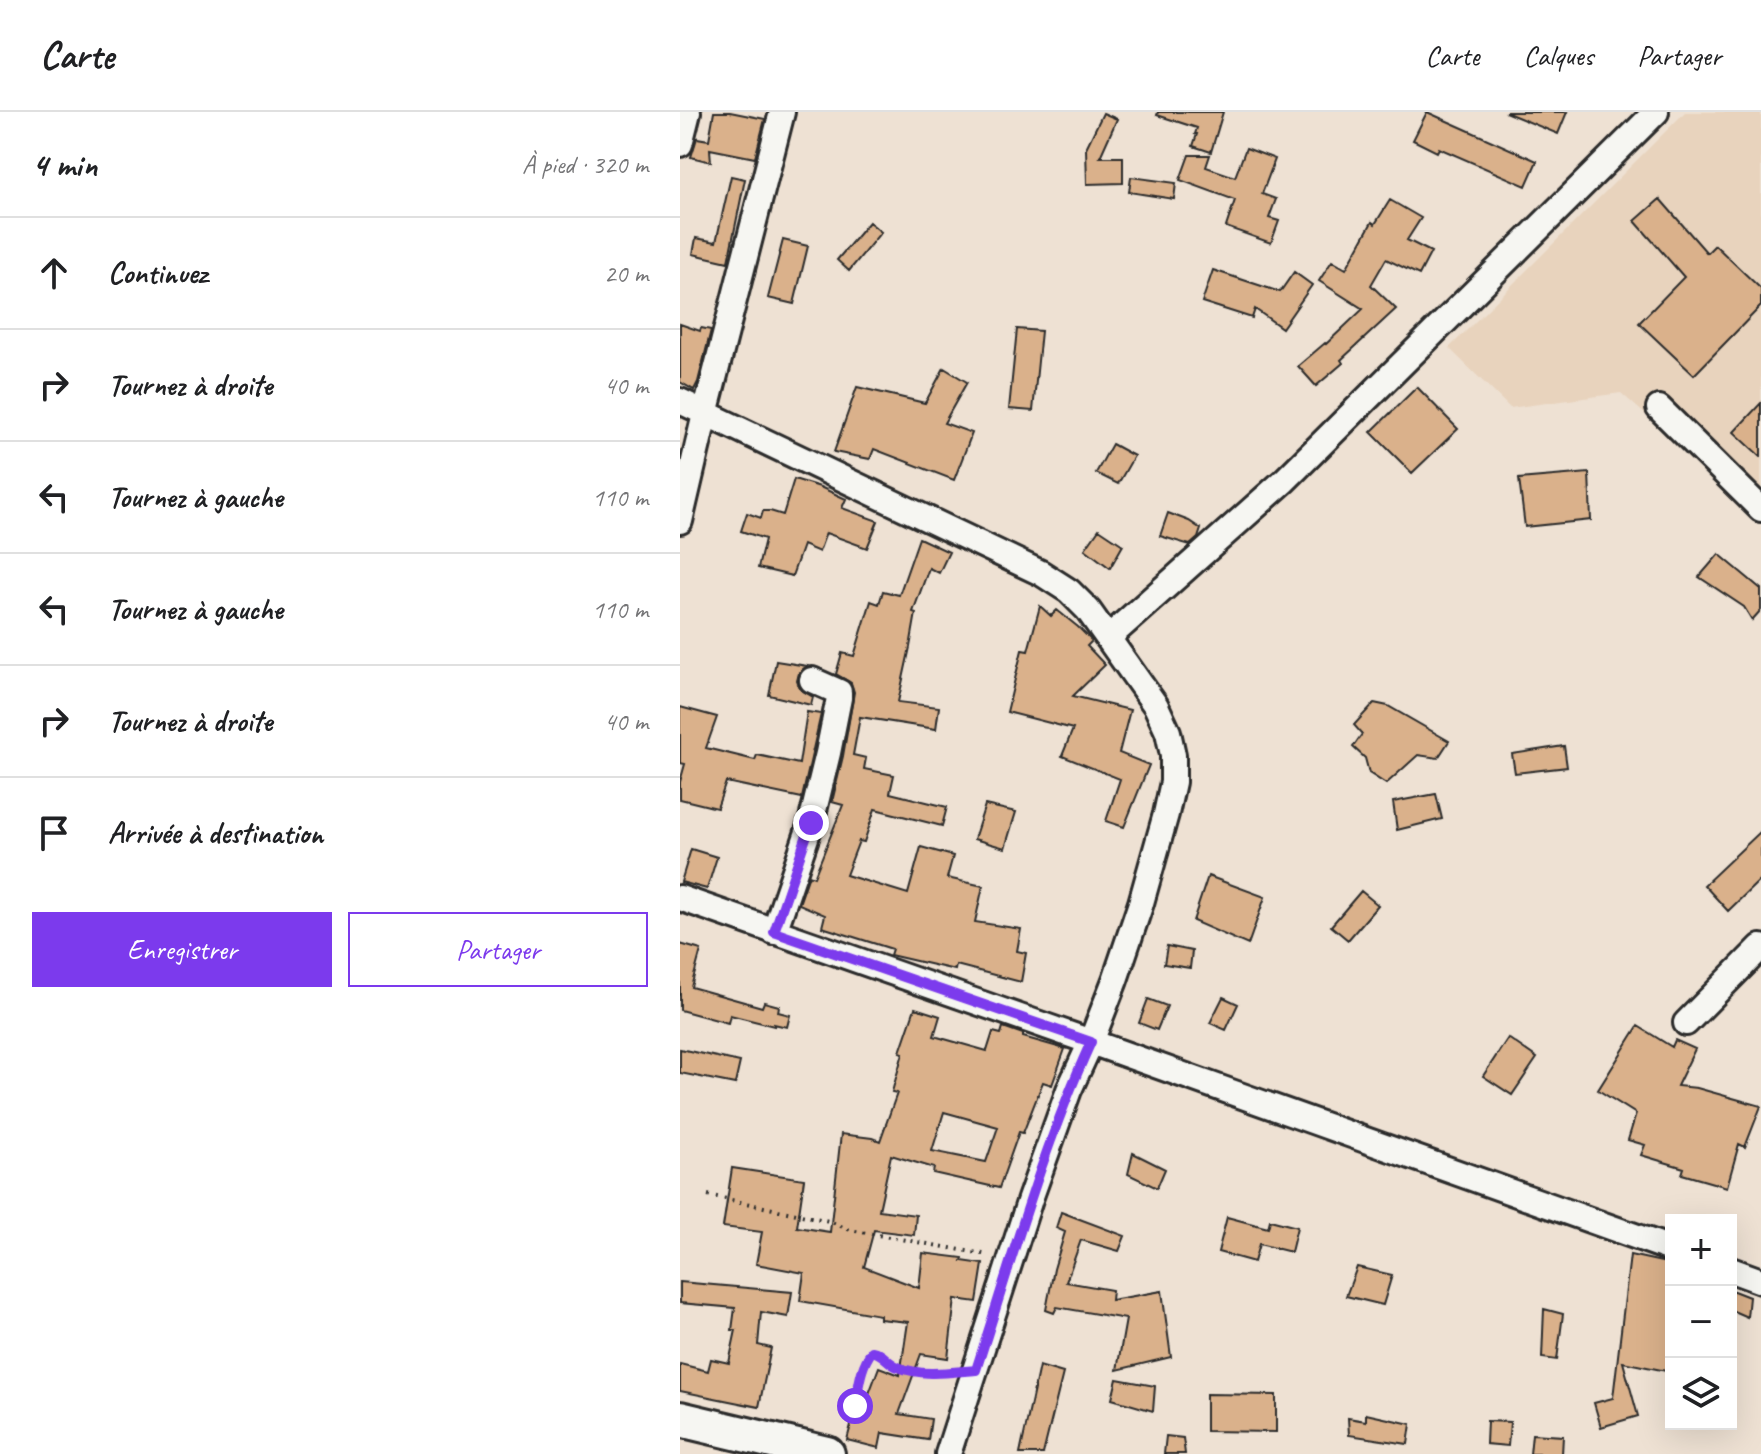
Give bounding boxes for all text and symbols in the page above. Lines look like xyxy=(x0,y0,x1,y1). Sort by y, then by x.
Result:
text: Carte xyxy=(40,32,114,79)
text: Carte xyxy=(1426,38,1479,73)
text: Calques xyxy=(1523,38,1593,73)
text: Partager xyxy=(1637,38,1721,73)
text: 4 min xyxy=(32,143,97,186)
text: À pied · 320 m xyxy=(522,148,648,181)
icon: ahead xyxy=(32,251,76,295)
text: Continuez xyxy=(108,254,207,292)
text: 20 m xyxy=(604,257,648,290)
icon: right xyxy=(32,363,76,407)
text: Tournez à droite xyxy=(108,366,272,404)
text: 40 m xyxy=(604,369,648,402)
icon: left xyxy=(32,475,76,519)
text: Tournez à gauche xyxy=(108,478,283,516)
text: 110 m xyxy=(592,481,648,514)
icon: left xyxy=(32,587,76,631)
text: Tournez à gauche xyxy=(108,590,283,628)
text: 110 m xyxy=(592,593,648,626)
icon: right xyxy=(32,699,76,743)
text: Tournez à droite xyxy=(108,702,272,740)
text: 40 m xyxy=(604,705,648,738)
route end xyxy=(793,805,829,841)
icon: arrive xyxy=(32,811,76,855)
text: Arrivée à destination xyxy=(108,814,323,852)
button: Enregistrer xyxy=(32,912,332,987)
button: Partager xyxy=(348,912,648,987)
map controls xyxy=(1665,1214,1737,1430)
button: + xyxy=(1665,1214,1737,1286)
button: − xyxy=(1665,1286,1737,1358)
button: layers xyxy=(1665,1358,1737,1430)
route start xyxy=(837,1388,873,1424)

